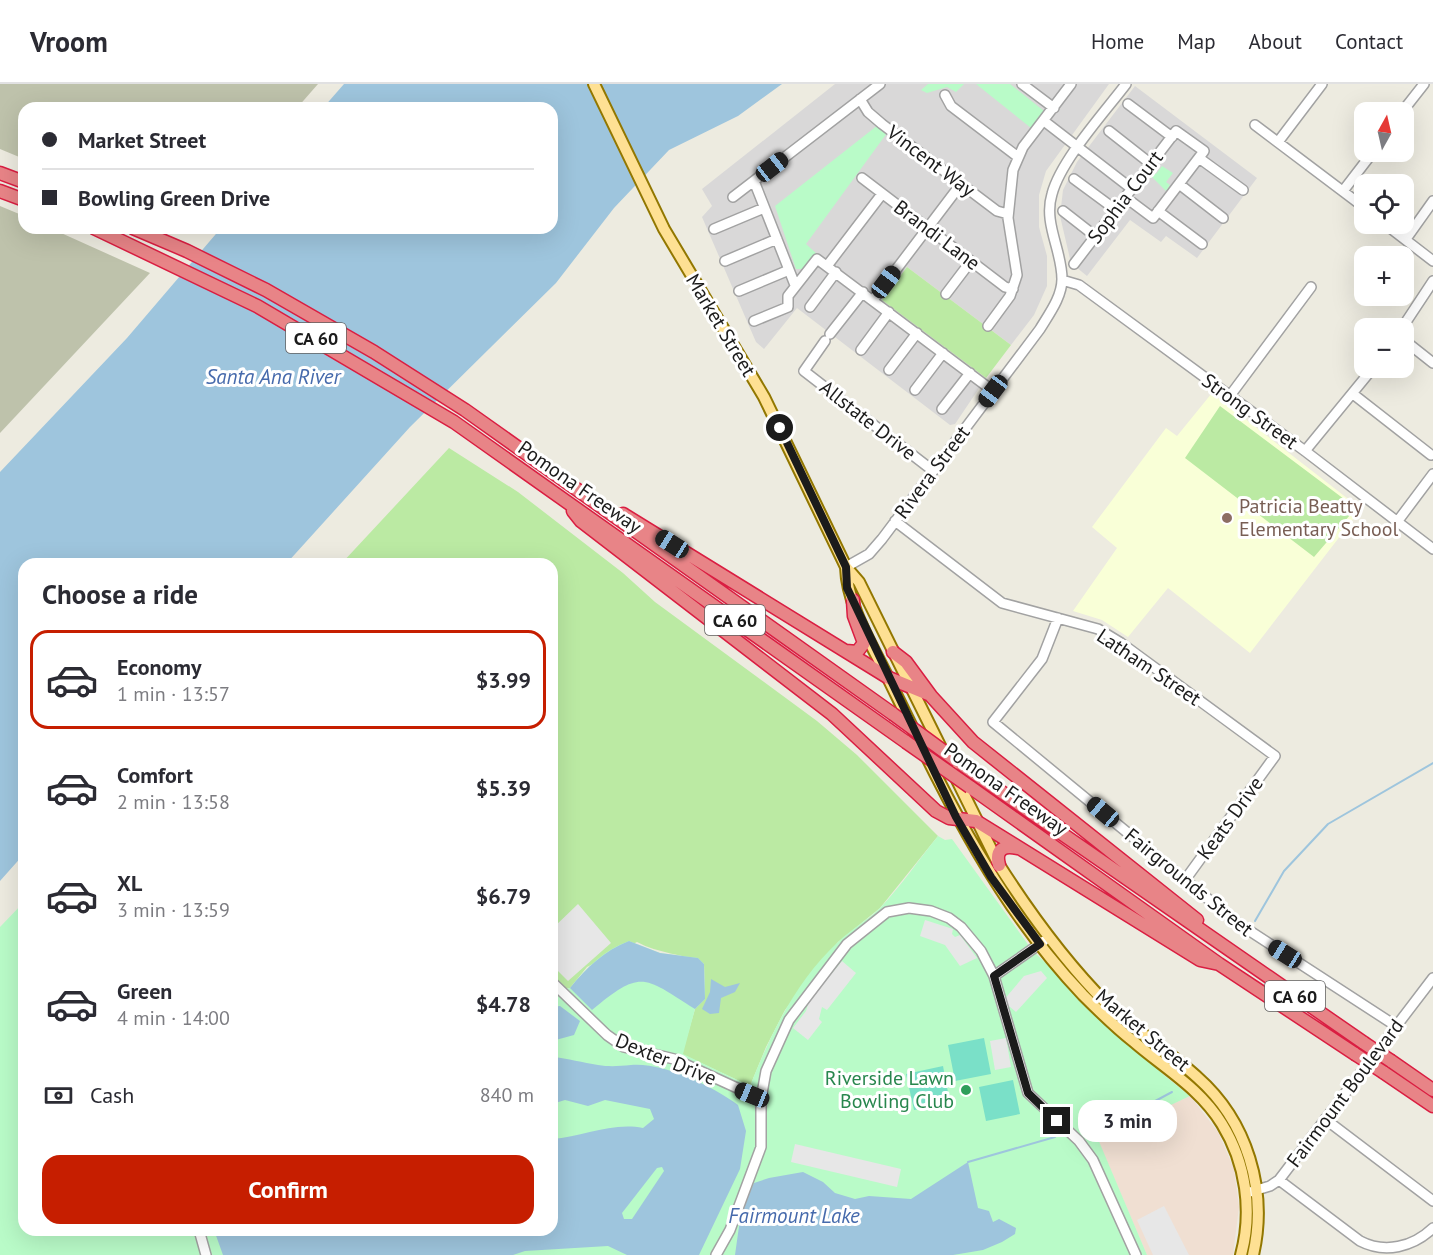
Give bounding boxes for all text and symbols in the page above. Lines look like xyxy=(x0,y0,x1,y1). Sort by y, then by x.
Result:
text: Vroom xyxy=(30,23,108,60)
text: Home xyxy=(1091,28,1144,55)
text: Map xyxy=(1177,28,1216,55)
text: About xyxy=(1249,28,1302,55)
text: Contact xyxy=(1335,28,1403,55)
north arrow xyxy=(1354,102,1414,162)
map controls xyxy=(1354,102,1414,378)
street label: Vincent Way xyxy=(881,119,981,203)
text: Market Street xyxy=(78,126,206,154)
street label: Sophia Court xyxy=(1081,145,1169,249)
car xyxy=(752,149,792,185)
button: locate xyxy=(1354,174,1414,234)
text: Bowling Green Drive xyxy=(78,184,270,212)
street label: Brandi Lane xyxy=(889,194,985,276)
button: + xyxy=(1354,246,1414,306)
car xyxy=(868,262,904,302)
street label: Market Street xyxy=(680,269,762,381)
button: − xyxy=(1354,318,1414,378)
road number: CA 60 xyxy=(286,323,346,353)
water label: Santa Ana River xyxy=(206,363,342,390)
street label: Strong Street xyxy=(1197,367,1304,455)
car xyxy=(975,371,1011,411)
street label: Allstate Drive xyxy=(815,374,921,466)
route start xyxy=(766,414,793,441)
street label: Rivera Street xyxy=(889,420,976,524)
street label: Pomona Freeway xyxy=(513,435,648,540)
place label: Patricia Beatty Elementary School xyxy=(1239,493,1399,542)
marker: Patricia Beatty Elementary School xyxy=(1220,511,1234,525)
car xyxy=(652,527,692,561)
text: Choose a ride xyxy=(42,577,198,611)
road number: CA 60 xyxy=(705,605,765,635)
street label: Latham Street xyxy=(1092,623,1206,711)
icon: car xyxy=(45,653,99,707)
text: Economy xyxy=(117,653,201,681)
text: $3.99 xyxy=(476,666,531,694)
text: 1 min · 13:57 xyxy=(117,681,230,707)
street label: Pomona Freeway xyxy=(939,737,1074,842)
icon: car xyxy=(45,761,99,815)
text: Comfort xyxy=(117,761,193,789)
street label: Keats Drive xyxy=(1191,771,1269,865)
text: $5.39 xyxy=(476,774,531,802)
text: 2 min · 13:58 xyxy=(117,789,230,815)
car xyxy=(1083,794,1123,830)
street label: Fairgrounds Street xyxy=(1119,822,1259,942)
icon: car xyxy=(45,869,99,923)
text: XL xyxy=(117,869,142,897)
text: $6.79 xyxy=(476,882,531,910)
text: 3 min · 13:59 xyxy=(117,897,230,923)
car xyxy=(1265,937,1305,971)
icon: car xyxy=(45,977,99,1031)
text: Green xyxy=(117,977,172,1005)
road number: CA 60 xyxy=(1265,981,1325,1011)
street label: Market Street xyxy=(1091,983,1196,1077)
text: $4.78 xyxy=(476,990,531,1018)
text: 4 min · 14:00 xyxy=(117,1005,230,1031)
street label: Fairmount Boulevard xyxy=(1281,1014,1409,1172)
street label: Dexter Drive xyxy=(612,1027,720,1091)
place label: Riverside Lawn Bowling Club xyxy=(825,1065,954,1114)
icon: cash xyxy=(42,1079,75,1112)
car xyxy=(732,1080,772,1110)
text: Cash xyxy=(90,1081,134,1109)
text: 840 m xyxy=(480,1082,534,1108)
marker: Riverside Lawn Bowling Club xyxy=(959,1083,973,1097)
callout: 3 min xyxy=(1078,1100,1177,1142)
route end xyxy=(1043,1107,1070,1134)
text: 3 min xyxy=(1103,1108,1152,1134)
button: Confirm xyxy=(42,1155,534,1224)
water label: Fairmount Lake xyxy=(728,1202,860,1229)

